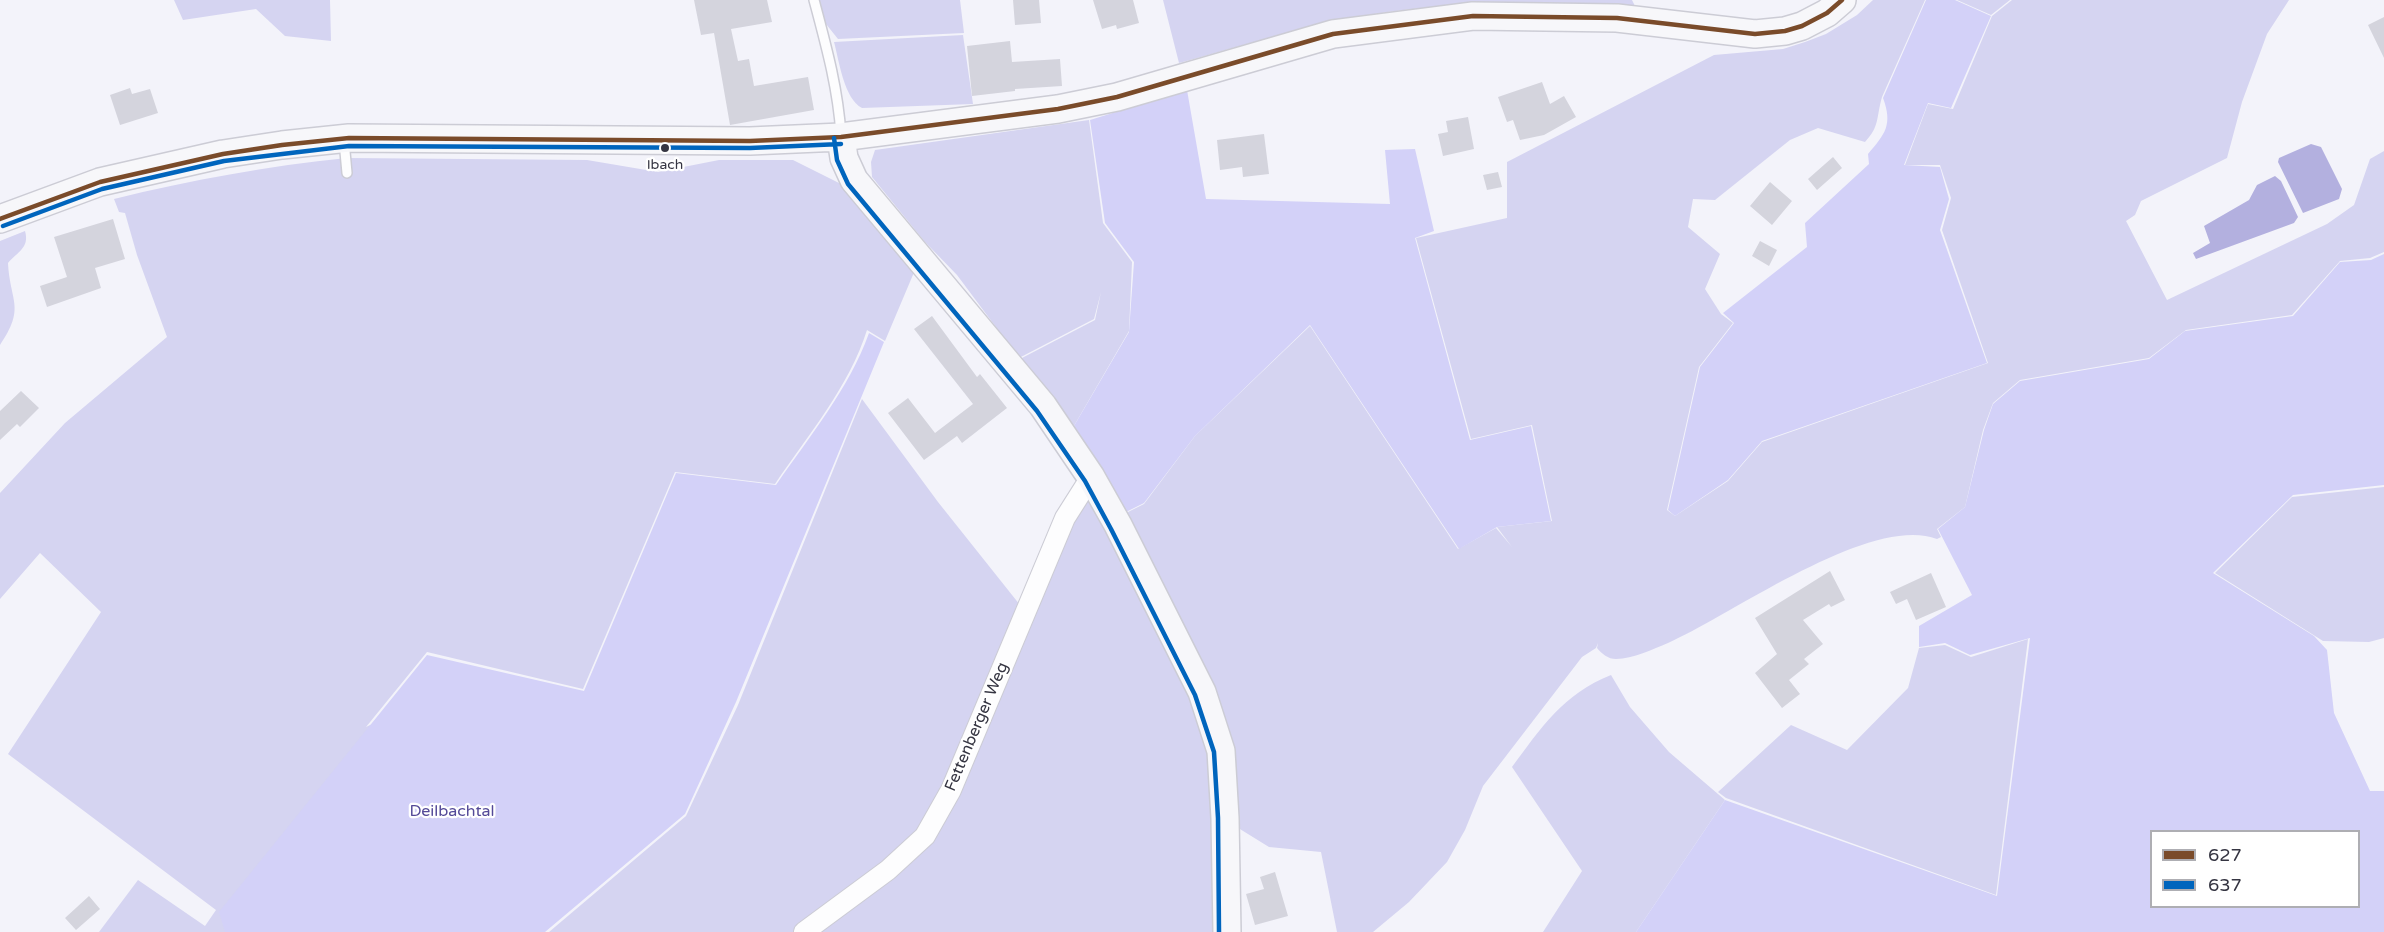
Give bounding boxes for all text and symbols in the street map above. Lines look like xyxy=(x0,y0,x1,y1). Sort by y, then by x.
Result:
marker: Ibach xyxy=(659,142,671,154)
place label: Ibach xyxy=(647,157,683,173)
street label: Fettenberger Weg xyxy=(941,660,1013,794)
park label: Deilbachtal xyxy=(410,802,494,822)
legend xyxy=(2150,830,2360,908)
text: 627 xyxy=(2208,844,2242,866)
text: 637 xyxy=(2208,874,2242,896)

